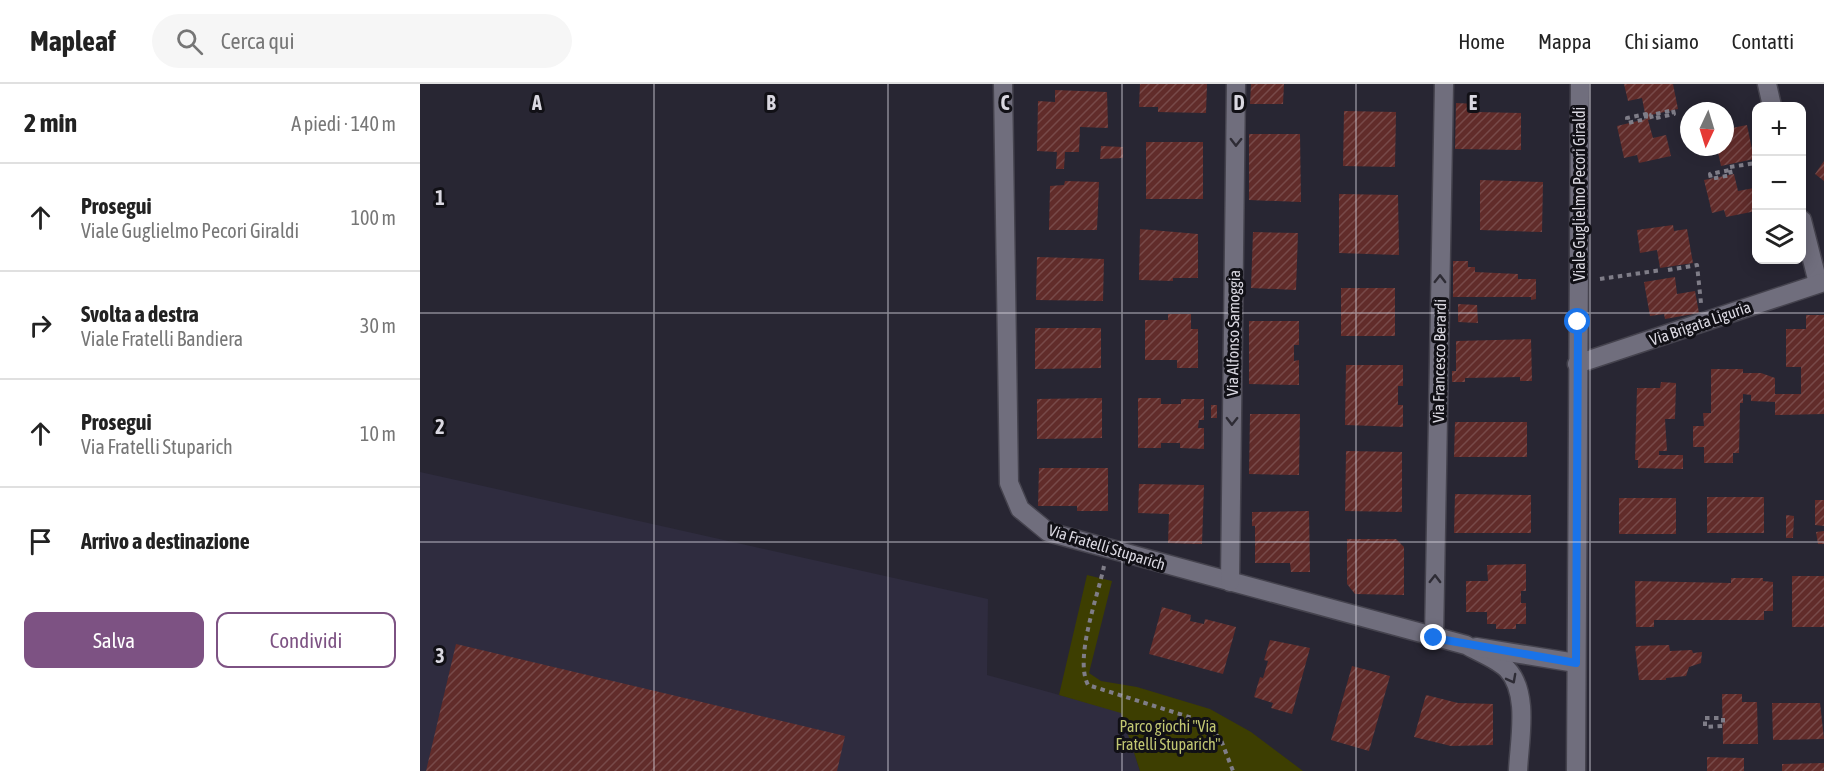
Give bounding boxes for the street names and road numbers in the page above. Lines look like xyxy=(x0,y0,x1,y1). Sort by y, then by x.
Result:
street label: Viale Guglielmo Pecori Giraldi xyxy=(1570,107,1589,281)
street label: Via Alfonso Samoggia xyxy=(1223,270,1244,396)
street label: Via Brigata Liguria xyxy=(1647,297,1753,350)
street label: Via Francesco Berardi xyxy=(1429,299,1449,423)
street label: Via Fratelli Stuparich xyxy=(1046,521,1168,574)

